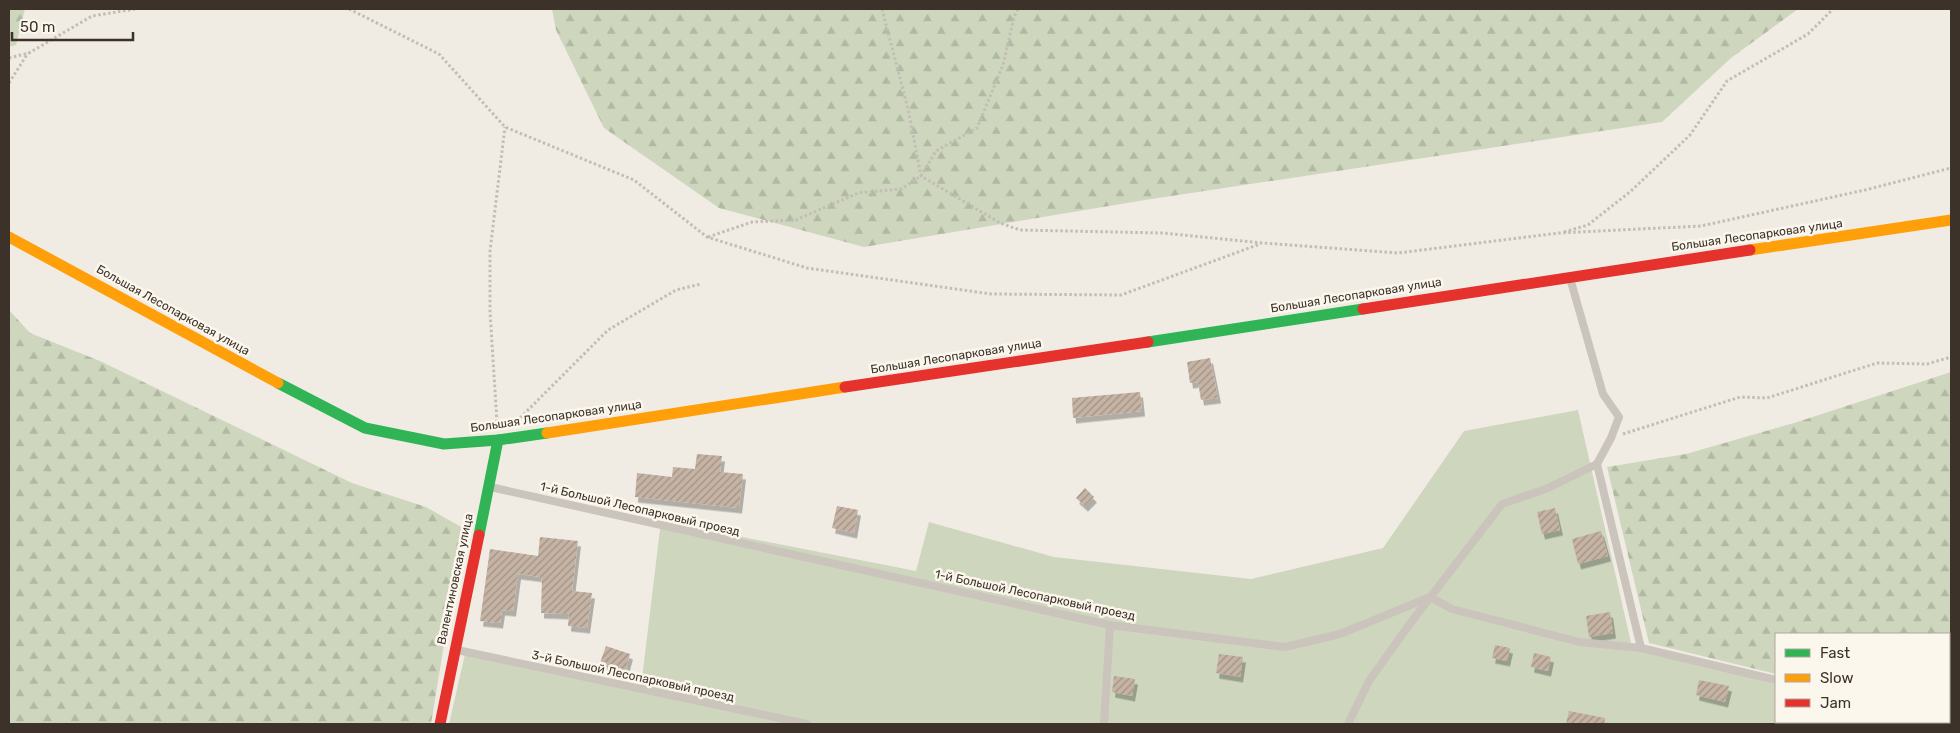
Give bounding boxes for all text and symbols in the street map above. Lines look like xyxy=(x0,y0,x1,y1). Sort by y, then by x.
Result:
scale bar xyxy=(12,10,134,42)
text: 50 m xyxy=(20,18,55,36)
street label: Большая Лесопарковая улица xyxy=(1670,216,1844,254)
street label: Большая Лесопарковая улица xyxy=(94,262,252,358)
street label: Большая Лесопарковая улица xyxy=(1270,275,1442,315)
street label: Большая Лесопарковая улица xyxy=(870,336,1042,376)
street label: Большая Лесопарковая улица xyxy=(469,397,643,435)
street label: 1-й Большой Лесопарковый проезд xyxy=(539,479,741,539)
street label: Валентиновская улица xyxy=(434,512,476,646)
street label: 1-й Большой Лесопарковый проезд xyxy=(934,567,1136,623)
legend xyxy=(1775,633,1950,723)
text: Fast xyxy=(1820,644,1850,662)
street label: 3-й Большой Лесопарковый проезд xyxy=(531,648,735,704)
text: Slow xyxy=(1820,669,1853,687)
text: Jam xyxy=(1820,694,1851,712)

